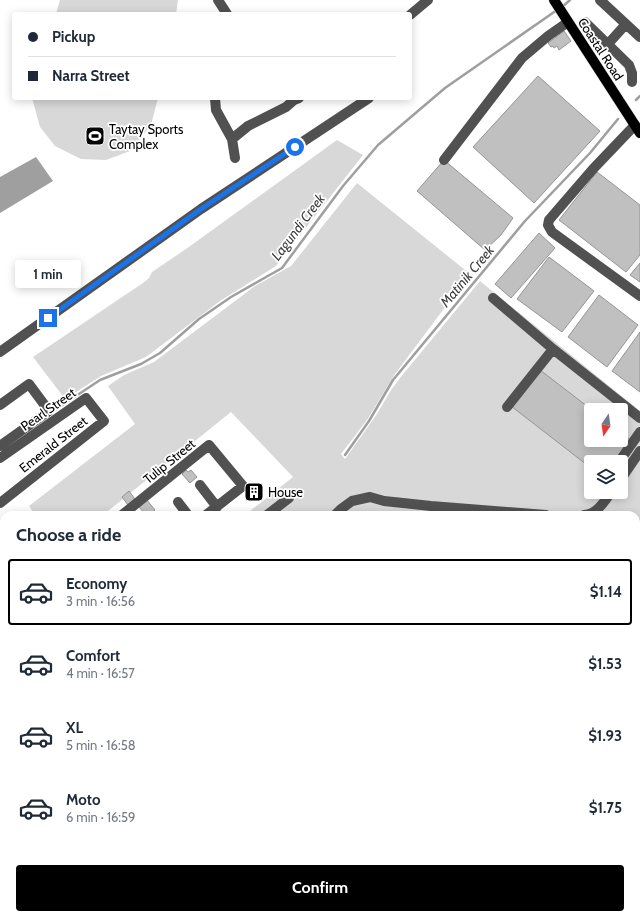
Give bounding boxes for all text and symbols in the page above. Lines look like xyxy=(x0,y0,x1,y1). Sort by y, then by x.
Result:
street label: Coastal Road xyxy=(575,15,627,83)
text: Pickup xyxy=(52,28,95,46)
text: Narra Street xyxy=(52,67,130,85)
place label: Taytay Sports Complex xyxy=(109,121,184,152)
sports icon: Taytay Sports Complex xyxy=(84,125,106,147)
route start xyxy=(286,138,304,156)
water label: Lagundi Creek xyxy=(267,189,329,264)
water label: Matinik Creek xyxy=(435,241,499,311)
callout: 1 min xyxy=(15,260,81,288)
text: 1 min xyxy=(33,266,63,282)
route end xyxy=(39,309,57,327)
street label: Pearl Street xyxy=(17,384,79,434)
north arrow xyxy=(584,403,628,447)
map controls xyxy=(584,403,628,499)
street label: Emerald Street xyxy=(16,412,91,476)
street label: Tulip Street xyxy=(140,435,199,487)
button: layers xyxy=(584,455,628,499)
building icon: House xyxy=(243,481,265,503)
place label: House xyxy=(268,484,303,500)
text: Choose a ride xyxy=(16,524,121,546)
icon: car xyxy=(18,574,54,610)
text: Economy xyxy=(66,575,127,593)
text: $1.14 xyxy=(590,583,622,601)
text: 3 min · 16:56 xyxy=(66,593,135,609)
icon: car xyxy=(18,646,54,682)
text: Comfort xyxy=(66,647,120,665)
text: $1.53 xyxy=(588,655,622,673)
text: 4 min · 16:57 xyxy=(66,665,135,681)
icon: car xyxy=(18,718,54,754)
text: XL xyxy=(66,719,83,737)
text: $1.93 xyxy=(588,727,622,745)
text: 5 min · 16:58 xyxy=(66,737,136,753)
icon: car xyxy=(18,790,54,826)
text: Moto xyxy=(66,791,100,809)
text: $1.75 xyxy=(589,799,622,817)
text: 6 min · 16:59 xyxy=(66,809,135,825)
button: Confirm xyxy=(16,865,624,911)

